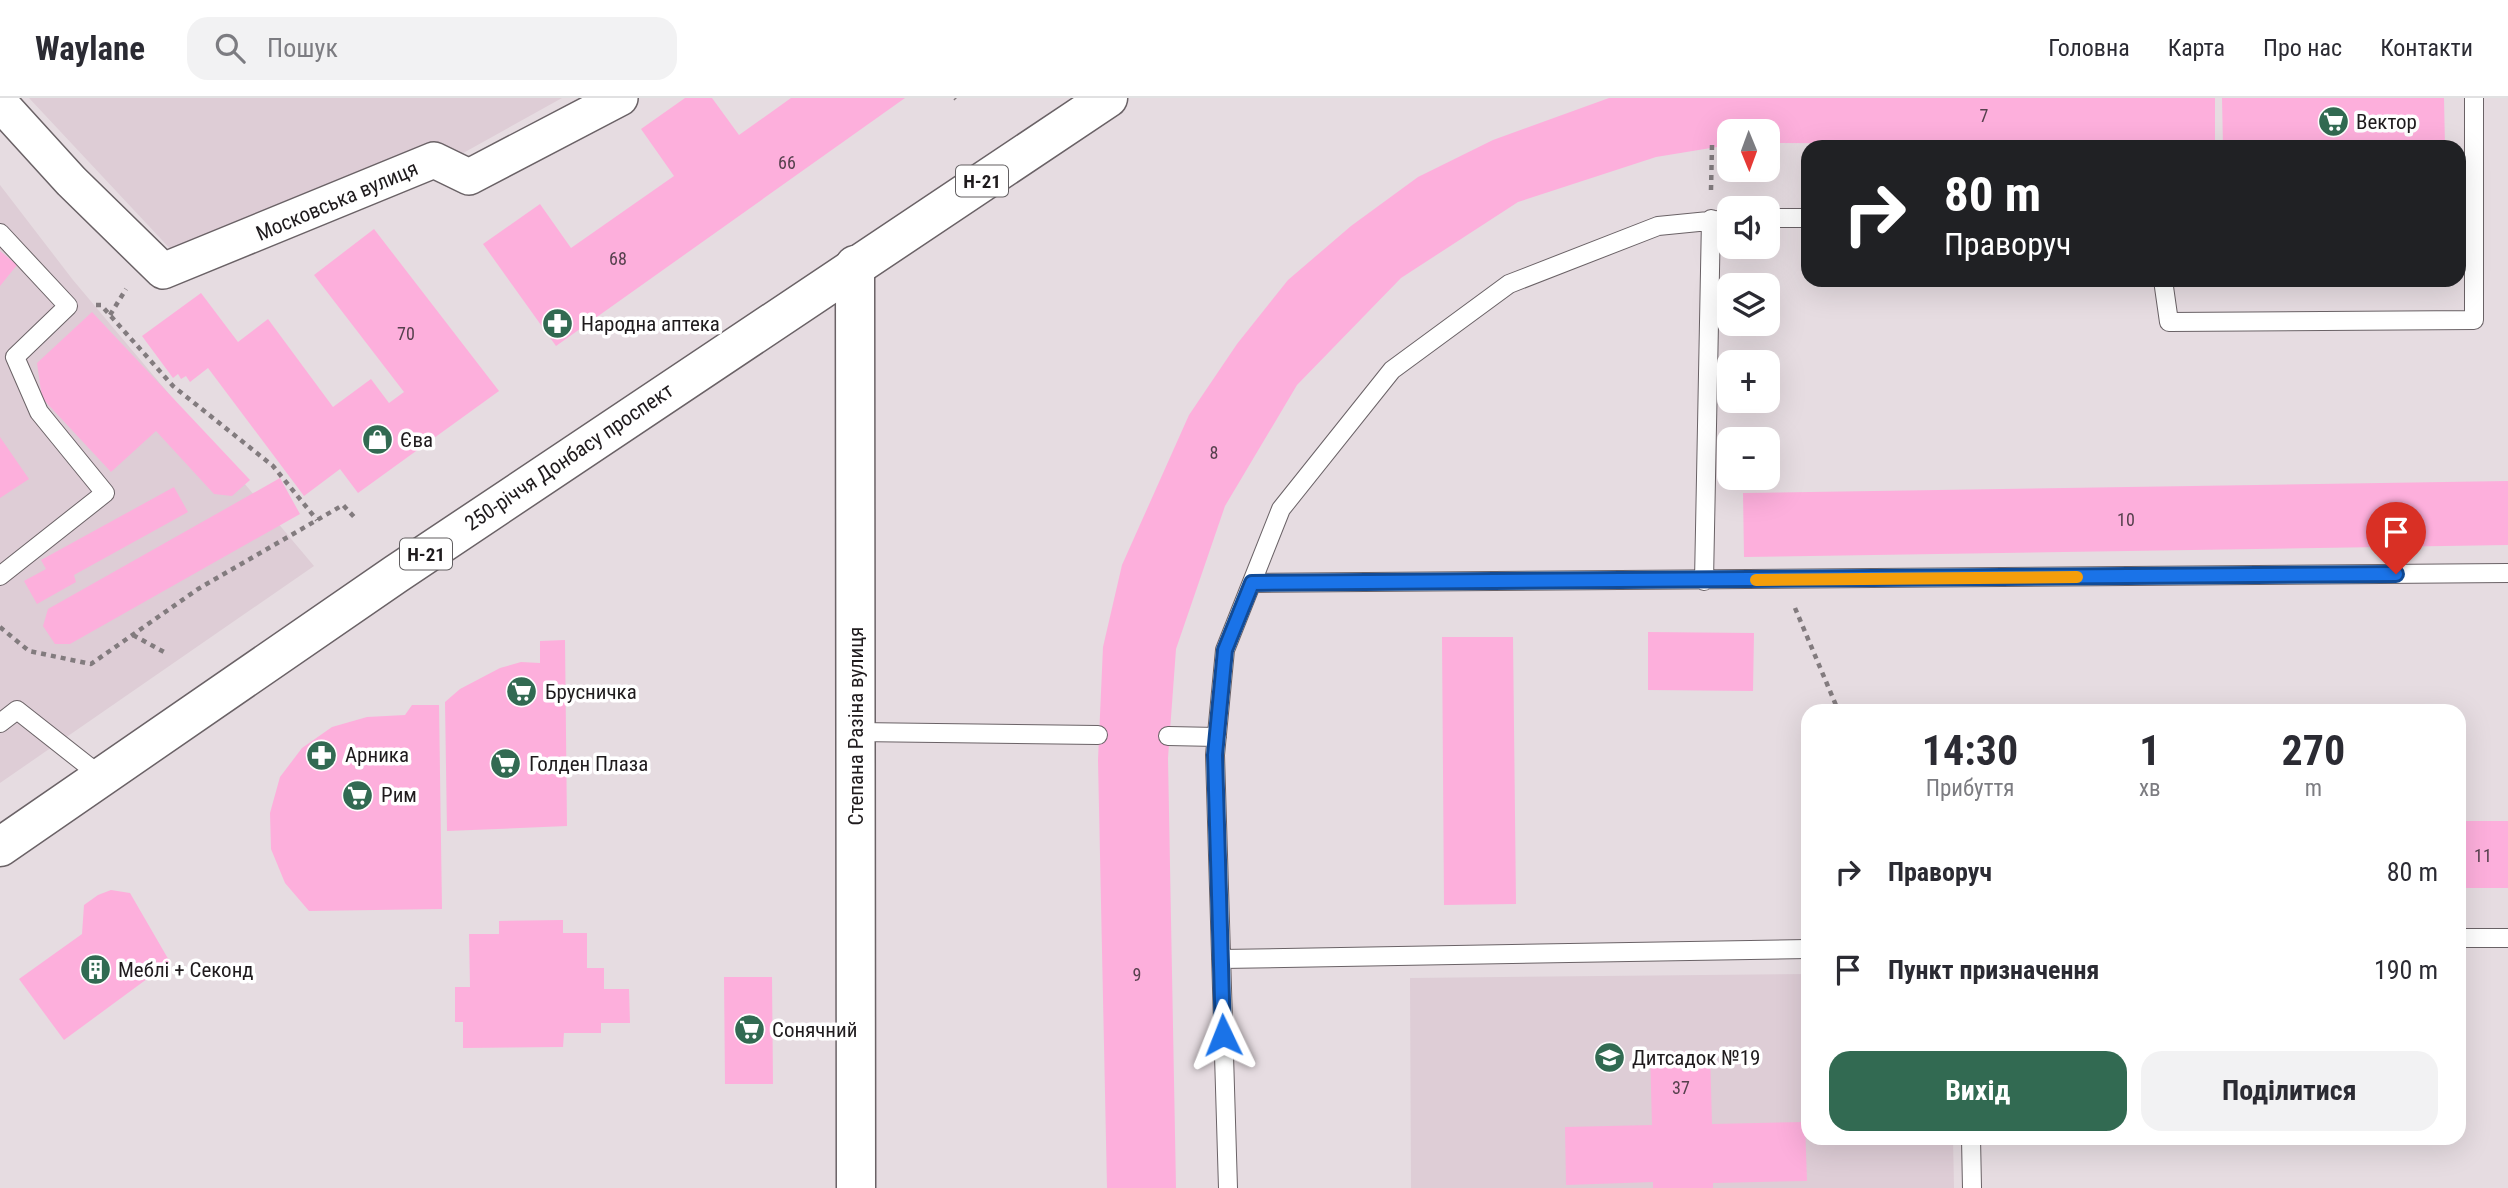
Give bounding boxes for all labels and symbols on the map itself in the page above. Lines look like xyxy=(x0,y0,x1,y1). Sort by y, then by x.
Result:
house number: 7 xyxy=(1980,105,1989,126)
supermarket icon: Вектор xyxy=(2316,105,2350,139)
place label: Вектор xyxy=(2356,110,2417,134)
north arrow xyxy=(1717,119,1780,182)
house number: 66 xyxy=(778,152,796,173)
street label: Московська вулиця xyxy=(253,156,421,246)
road number: Н-21 xyxy=(956,166,1008,197)
house number: 68 xyxy=(609,248,627,269)
pharmacy icon: Народна аптека xyxy=(541,307,575,341)
place label: Народна аптека xyxy=(581,312,720,336)
house number: 70 xyxy=(397,323,415,344)
street label: 250-річчя Донбасу проспект xyxy=(460,378,678,536)
shop icon: Єва xyxy=(360,423,394,457)
place label: Єва xyxy=(400,428,433,452)
house number: 8 xyxy=(1210,442,1218,463)
pin xyxy=(2366,502,2426,574)
house number: 10 xyxy=(2117,509,2135,530)
road number: Н-21 xyxy=(400,538,452,569)
street label: Степана Разіна вулиця xyxy=(844,627,868,826)
supermarket icon: Брусничка xyxy=(505,675,539,709)
place label: Брусничка xyxy=(545,680,637,704)
pharmacy icon: Арника xyxy=(305,738,339,772)
place label: Арника xyxy=(345,743,409,767)
supermarket icon: Голден Плаза xyxy=(489,747,523,781)
place label: Голден Плаза xyxy=(529,752,648,776)
supermarket icon: Рим xyxy=(341,778,375,812)
place label: Рим xyxy=(381,783,417,807)
house number: 11 xyxy=(2474,845,2492,866)
building icon: Меблі + Секонд xyxy=(78,953,112,987)
place label: Меблі + Секонд xyxy=(118,958,254,982)
house number: 9 xyxy=(1133,964,1141,985)
position arrow xyxy=(1186,998,1260,1072)
supermarket icon: Сонячний xyxy=(732,1013,766,1047)
place label: Сонячний xyxy=(772,1018,857,1042)
school or university icon: Дитсадок №19 xyxy=(1592,1041,1626,1075)
place label: Дитсадок №19 xyxy=(1632,1046,1760,1070)
house number: 37 xyxy=(1672,1077,1690,1098)

